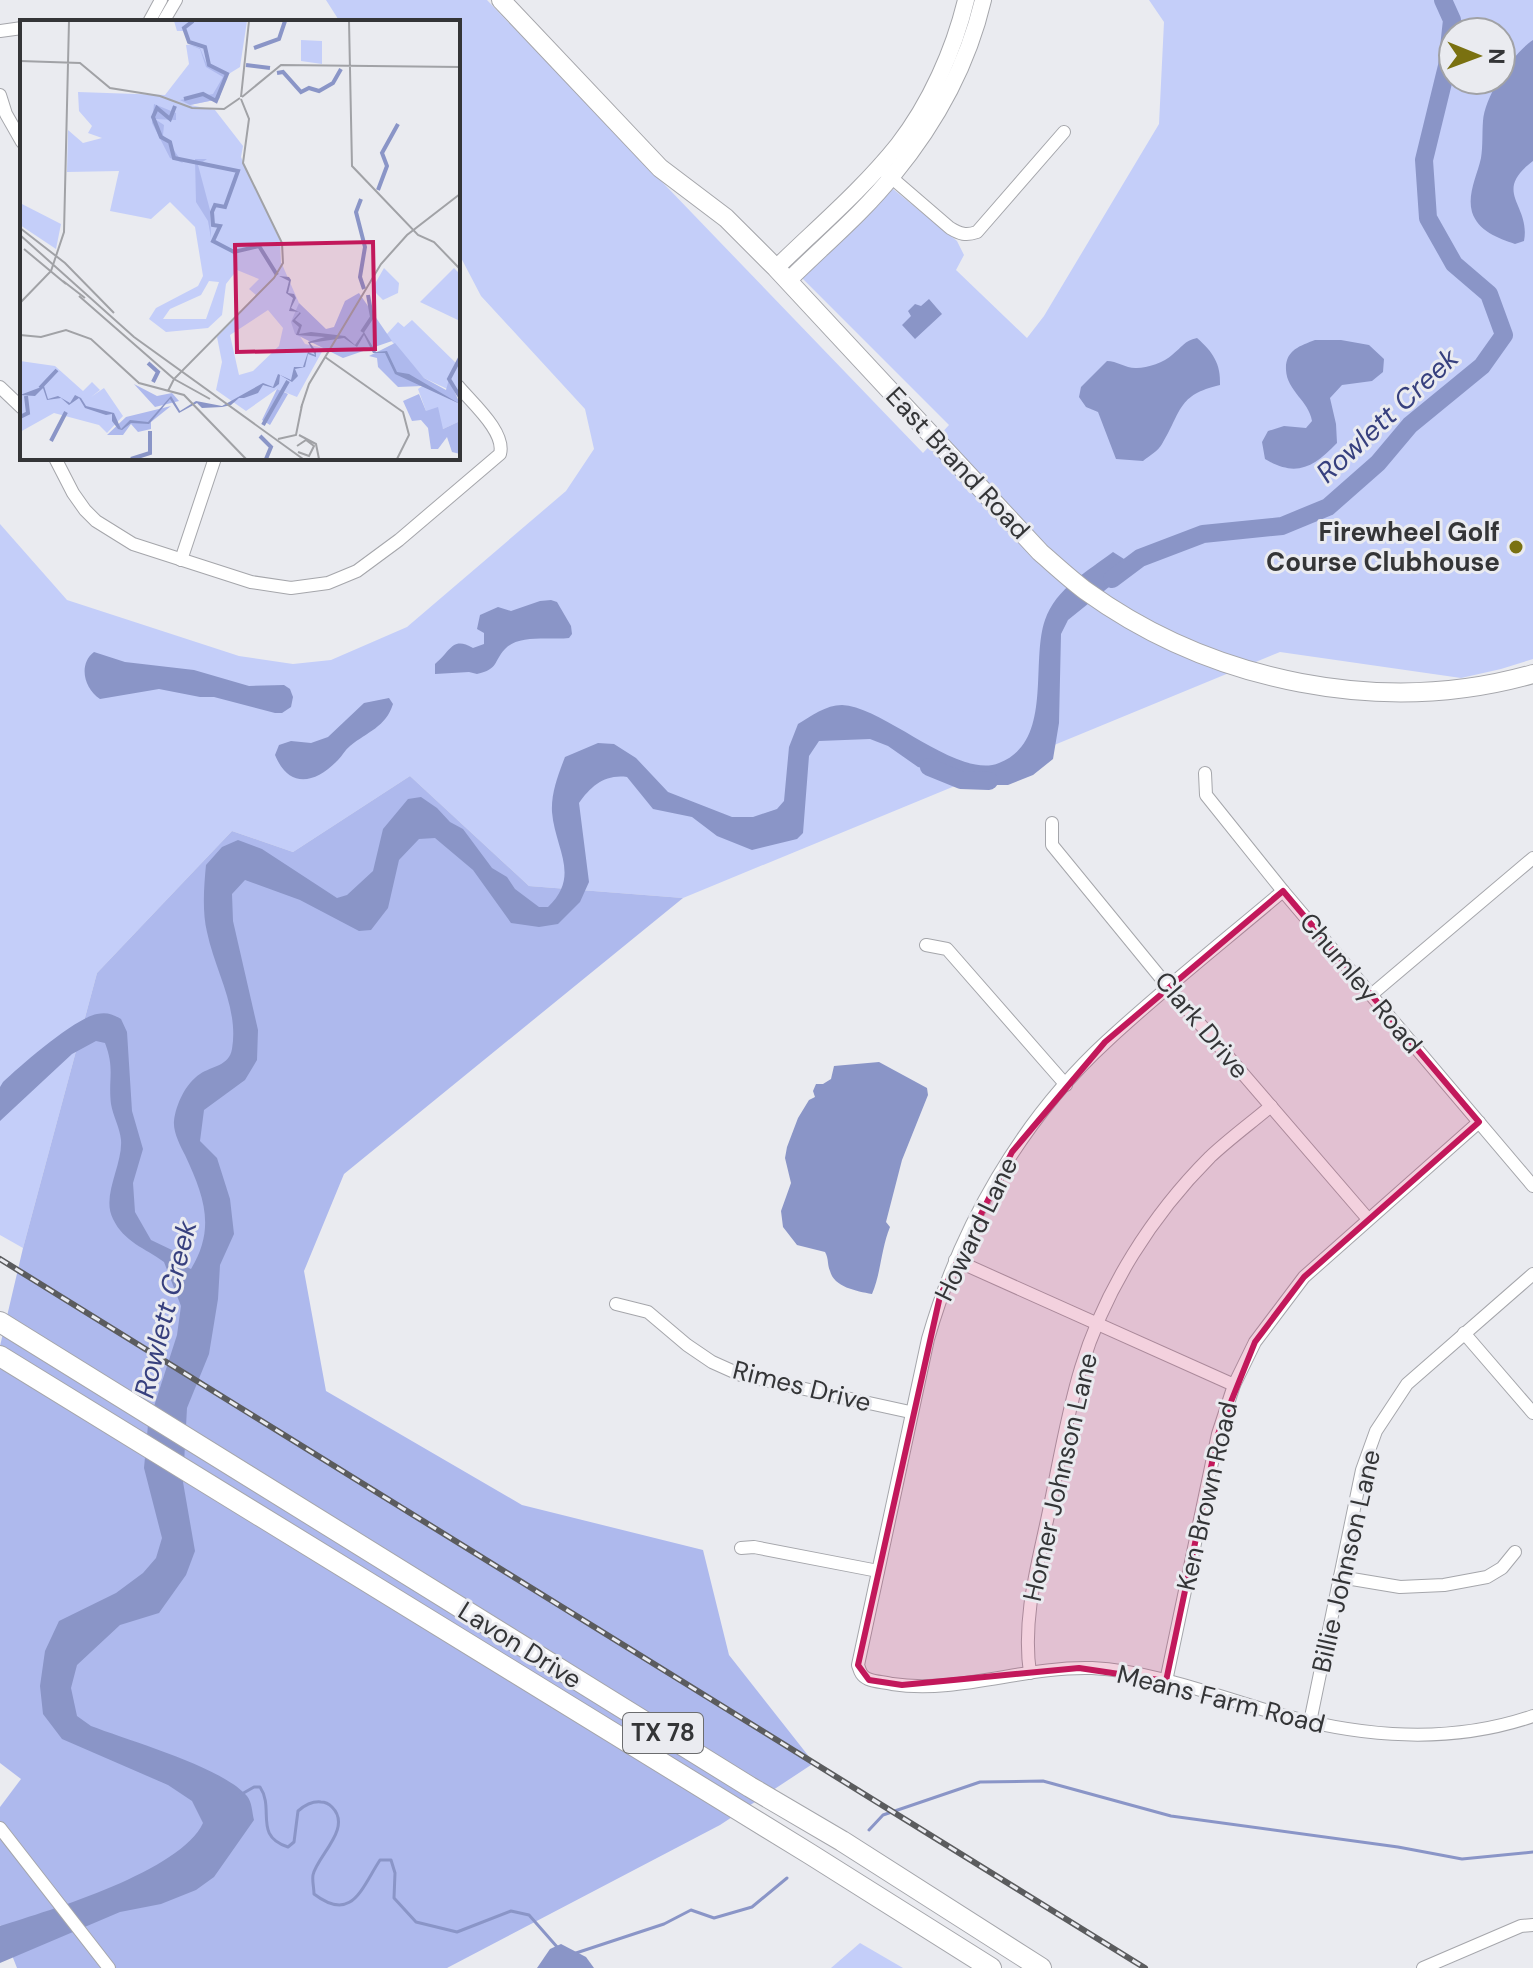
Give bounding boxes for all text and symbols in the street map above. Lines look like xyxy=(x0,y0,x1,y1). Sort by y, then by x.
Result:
north arrow xyxy=(1437,16,1517,96)
inset map xyxy=(20,20,460,460)
text: N xyxy=(1482,48,1511,65)
water label: Rowlett Creek xyxy=(1308,339,1467,491)
street label: East Brand Road xyxy=(879,380,1037,546)
place label: Firewheel Golf Course Clubhouse xyxy=(1266,515,1500,579)
marker: Firewheel Golf Course Clubhouse xyxy=(1507,538,1525,556)
street label: Chumley Road xyxy=(1292,906,1430,1060)
street label: Clark Drive xyxy=(1147,964,1257,1086)
street label: Howard Lane xyxy=(927,1151,1025,1307)
water label: Rowlett Creek xyxy=(126,1216,206,1402)
street label: Homer Johnson Lane xyxy=(1015,1350,1105,1604)
street label: Rimes Drive xyxy=(729,1352,875,1420)
street label: Ken Brown Road xyxy=(1169,1398,1245,1594)
street label: Billie Johnson Lane xyxy=(1304,1446,1388,1676)
street label: Lavon Drive xyxy=(452,1594,588,1696)
street label: Means Farm Road xyxy=(1114,1657,1328,1741)
road number: TX 78 xyxy=(623,1713,703,1753)

